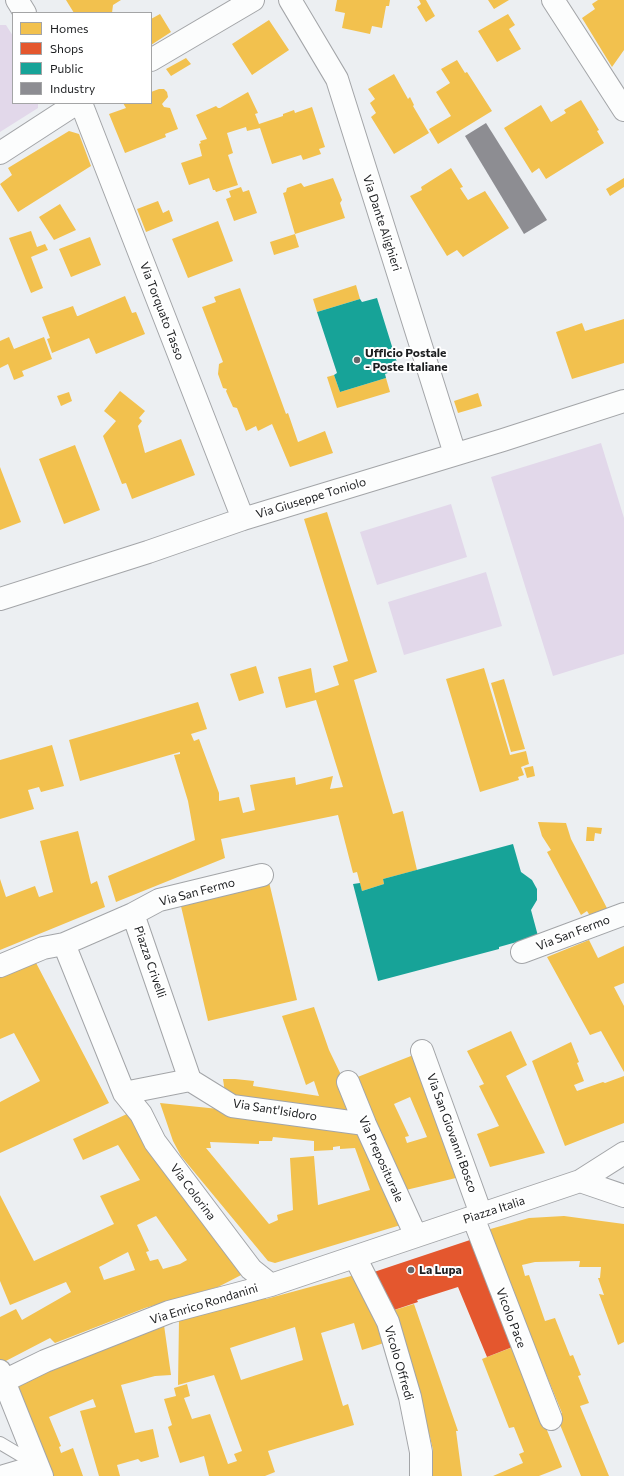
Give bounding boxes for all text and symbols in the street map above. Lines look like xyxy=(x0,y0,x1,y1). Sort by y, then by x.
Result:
legend xyxy=(12,12,152,104)
text: Homes xyxy=(50,21,88,35)
text: Shops xyxy=(50,41,84,55)
text: Public xyxy=(50,61,83,75)
text: Industry xyxy=(50,81,95,95)
street label: Via Dante Alighieri xyxy=(360,173,404,273)
street label: Via Torquato Tasso xyxy=(137,260,187,362)
place label: Ufficio Postale - Poste Italiane xyxy=(365,346,448,374)
marker: Ufficio Postale - Poste Italiane xyxy=(352,355,362,365)
street label: Via Giuseppe Toniolo xyxy=(254,474,368,522)
street label: Via San Fermo xyxy=(158,875,236,909)
street label: Via San Fermo xyxy=(534,912,612,954)
street label: Piazza Crivelli xyxy=(131,924,169,1000)
street label: Via San Giovanni Bosco xyxy=(424,1071,480,1195)
street label: Via Sant'Isidoro xyxy=(232,1096,318,1124)
street label: Via Prepositurale xyxy=(356,1114,406,1204)
street label: Via Colorina xyxy=(167,1161,219,1223)
street label: Piazza Italia xyxy=(461,1193,527,1227)
place label: La Lupa xyxy=(419,1263,462,1277)
marker: La Lupa xyxy=(406,1265,416,1275)
street label: Via Enrico Rondanini xyxy=(148,1281,260,1327)
street label: Vicolo Pace xyxy=(493,1286,529,1350)
street label: Vicolo Offredi xyxy=(381,1324,417,1402)

